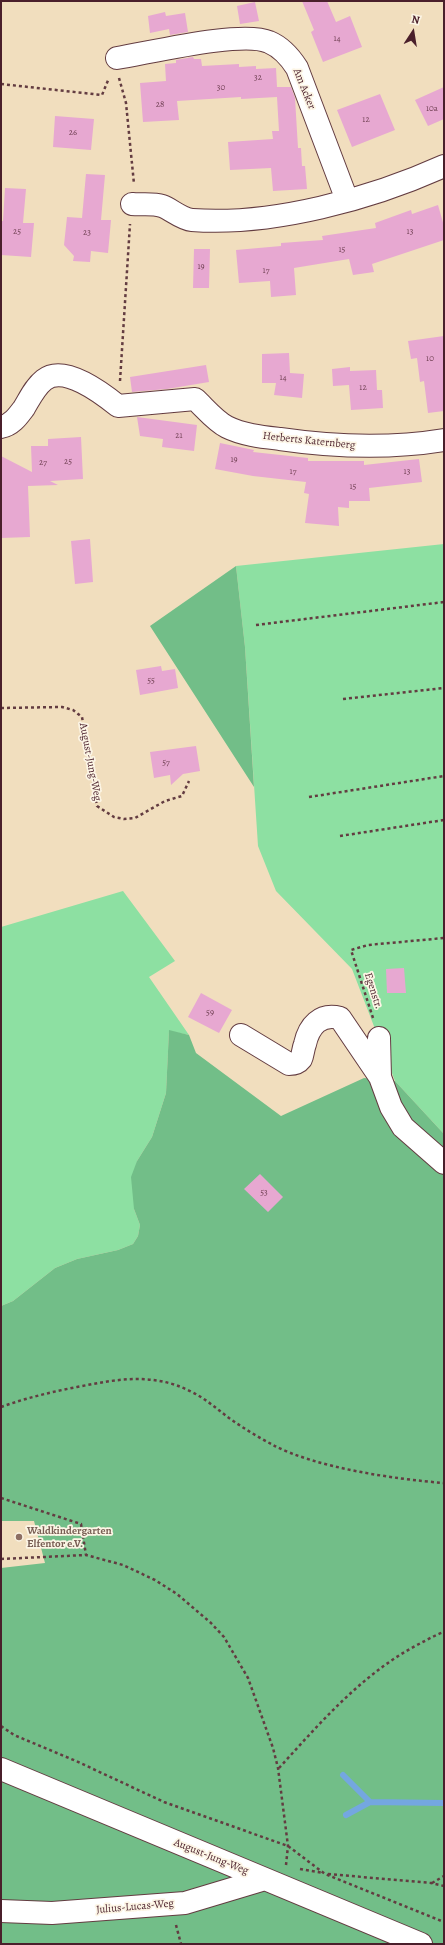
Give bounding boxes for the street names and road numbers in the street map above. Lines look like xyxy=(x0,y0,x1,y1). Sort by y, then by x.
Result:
street label: Am Acker xyxy=(290,67,318,111)
street label: Herberts Katernberg xyxy=(262,430,356,452)
street label: August-Jung-Weg xyxy=(76,722,104,802)
street label: Egenstr. xyxy=(361,971,385,1011)
street label: August-Jung-Weg xyxy=(172,1836,250,1878)
street label: Julius-Lucas-Weg xyxy=(96,1897,174,1917)

